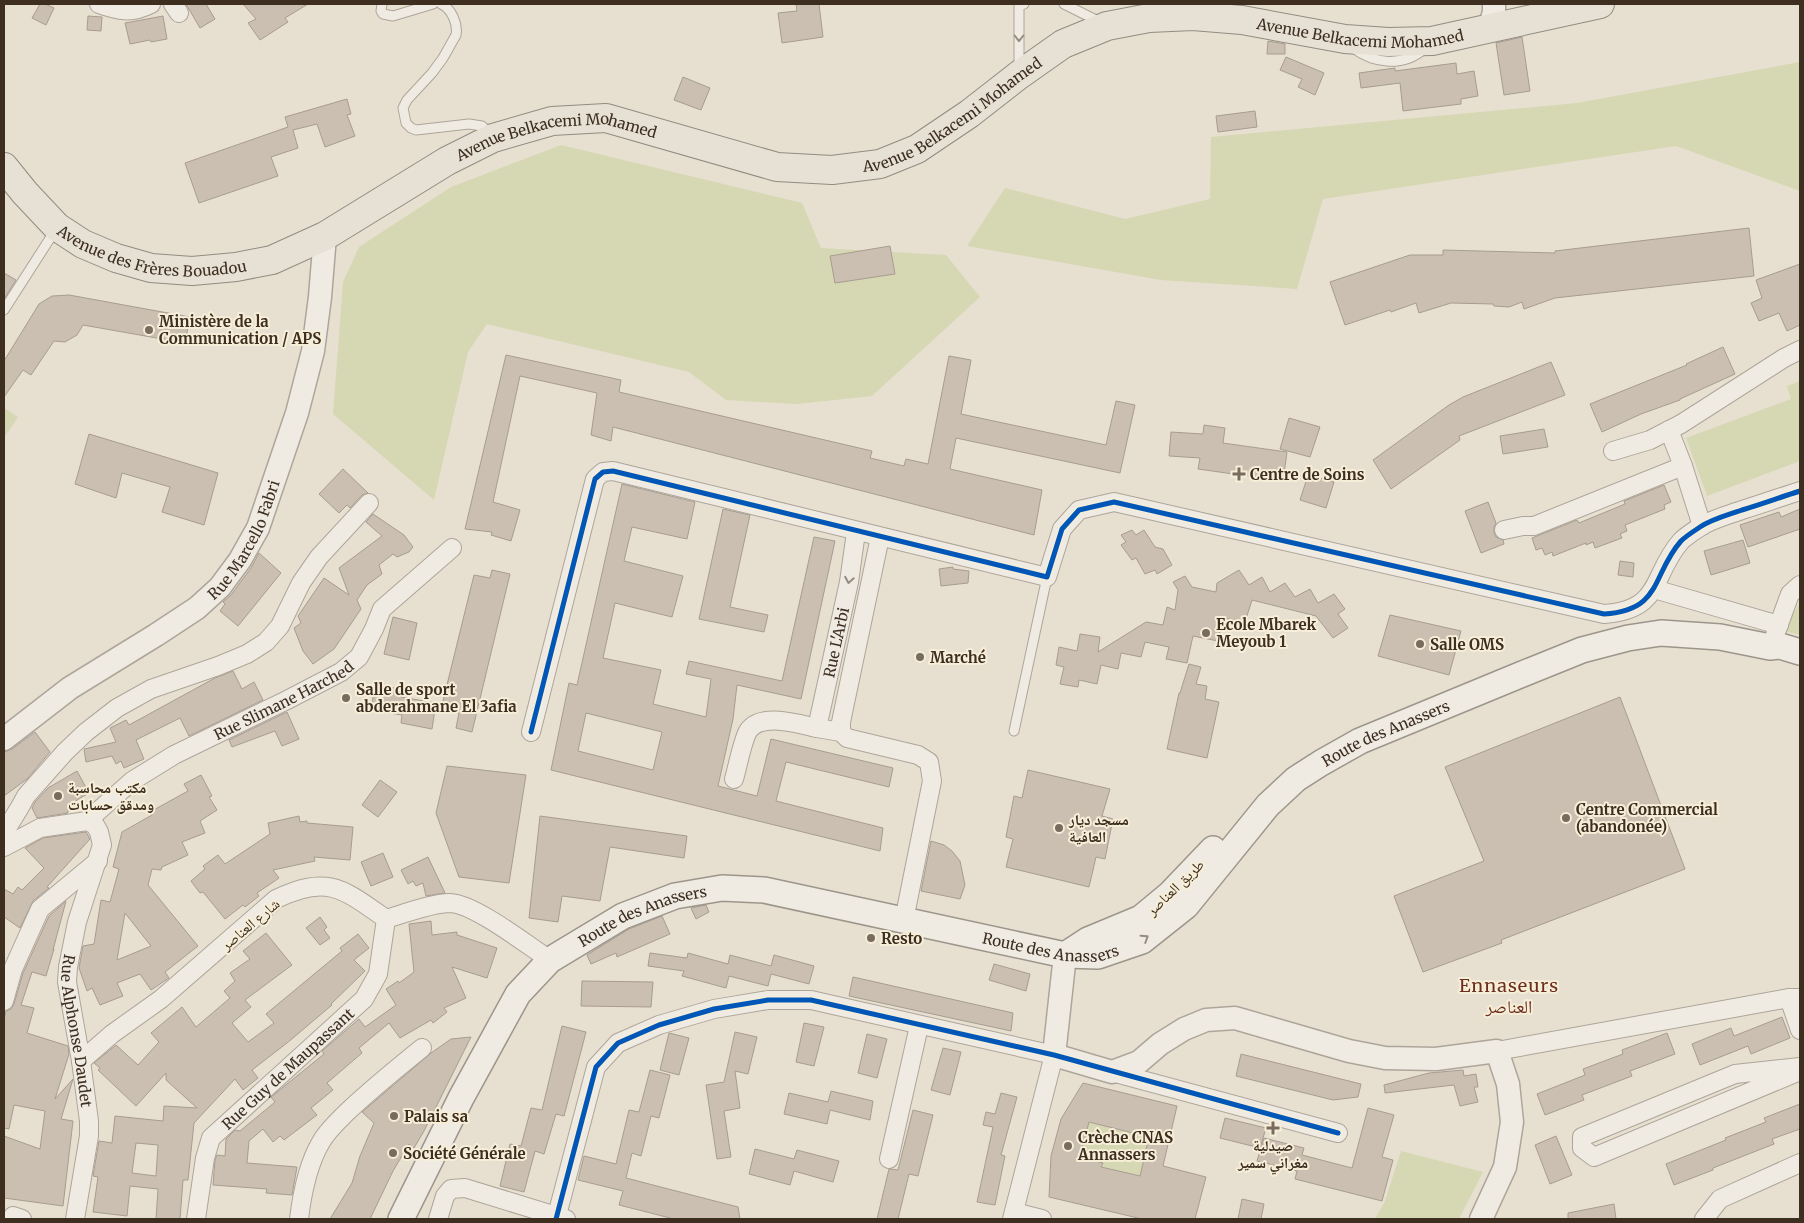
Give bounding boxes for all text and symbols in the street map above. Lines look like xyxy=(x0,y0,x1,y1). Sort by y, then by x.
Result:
street label: Avenue Belkacemi Mohamed xyxy=(1254,13,1465,52)
one-way arrow xyxy=(1014,34,1024,42)
street label: Avenue Belkacemi Mohamed xyxy=(861,53,1045,176)
street label: Avenue Belkacemi Mohamed xyxy=(452,108,659,165)
street label: Avenue des Frères Bouadou xyxy=(53,220,248,281)
place label: Ministère de la Communication / APS xyxy=(159,312,321,348)
marker: Ministère de la Communication / APS xyxy=(143,324,155,336)
place label: Centre de Soins xyxy=(1250,465,1365,484)
marker: Centre de Soins xyxy=(1232,467,1246,481)
street label: Rue Marcello Fabri xyxy=(203,477,283,603)
one-way arrow xyxy=(845,576,855,584)
street label: Rue L'Arbi xyxy=(819,605,853,679)
place label: Ecole Mbarek Meyoub 1 xyxy=(1216,615,1316,651)
marker: Ecole Mbarek Meyoub 1 xyxy=(1200,627,1212,639)
place label: Salle OMS xyxy=(1430,635,1504,654)
marker: Salle OMS xyxy=(1414,638,1426,650)
place label: Marché xyxy=(930,648,986,667)
marker: Marché xyxy=(914,651,926,663)
street label: Rue Slimane Harched xyxy=(211,656,357,744)
place label: Salle de sport abderahmane El 3afia xyxy=(356,680,517,716)
marker: Salle de sport abderahmane El 3afia xyxy=(340,692,352,704)
street label: Route des Anassers xyxy=(1318,696,1452,770)
place label: مكتب محاسبة ومدقق حسابات xyxy=(68,778,154,814)
marker: مكتب محاسبة ومدقق حسابات xyxy=(52,790,64,802)
place label: Centre Commercial (abandonée) xyxy=(1576,800,1718,836)
place label: مسجد ديار العافية xyxy=(1068,810,1129,846)
marker: Centre Commercial (abandonée) xyxy=(1560,812,1572,824)
marker: مسجد ديار العافية xyxy=(1053,822,1065,834)
street label: طريق العناصر xyxy=(1141,855,1209,921)
street label: Route des Anassers xyxy=(575,881,708,950)
street label: شارع العناصر xyxy=(216,894,284,956)
street label: Route des Anassers xyxy=(981,928,1121,965)
place label: Resto xyxy=(881,929,922,948)
marker: Resto xyxy=(865,932,877,944)
one-way arrow xyxy=(1140,934,1149,944)
street label: Rue Alphonse Daudet xyxy=(58,953,97,1108)
district label: Ennaseurs العناصر xyxy=(1459,974,1559,1018)
street label: Rue Guy de Maupassant xyxy=(218,1004,358,1133)
place label: Palais sa xyxy=(404,1107,469,1126)
marker: Palais sa xyxy=(388,1110,400,1122)
marker: صيدلية مغراني سمير xyxy=(1267,1122,1279,1134)
place label: Crèche CNAS Annassers xyxy=(1077,1128,1173,1164)
place label: صيدلية مغراني سمير xyxy=(1237,1136,1308,1174)
marker: Crèche CNAS Annassers xyxy=(1062,1140,1074,1152)
place label: Société Générale xyxy=(403,1144,526,1163)
marker: Société Générale xyxy=(387,1147,399,1159)

